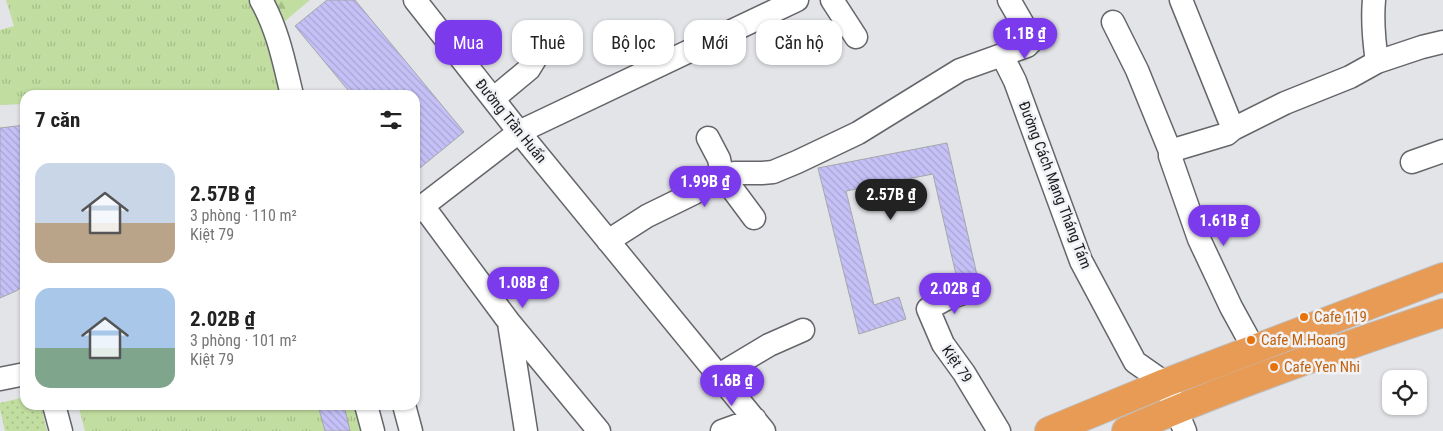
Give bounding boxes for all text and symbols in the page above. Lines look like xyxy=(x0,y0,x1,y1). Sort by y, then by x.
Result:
pin: 1.1B ₫ xyxy=(984,18,1066,60)
chip: Mua xyxy=(435,20,502,65)
chip: Thuê xyxy=(512,20,583,65)
chip: Bộ lọc xyxy=(593,20,674,65)
chip: Mới xyxy=(684,20,746,65)
chip: Căn hộ xyxy=(756,20,842,65)
text: 1.1B ₫ xyxy=(1004,24,1046,43)
street label: Đường Trần Huấn xyxy=(472,75,550,167)
street label: Đường Cách Mạng Tháng Tám xyxy=(1015,99,1095,271)
icon: filters xyxy=(377,106,405,134)
text: 7 căn xyxy=(35,108,80,132)
pin: 1.99B ₫ xyxy=(659,166,751,208)
text: 1.99B ₫ xyxy=(680,172,730,191)
pin: 2.57B ₫ xyxy=(845,178,937,221)
text: 2.57B ₫ xyxy=(190,182,255,206)
icon: home xyxy=(75,183,135,243)
text: 2.57B ₫ xyxy=(866,185,916,204)
pin: 1.61B ₫ xyxy=(1178,204,1270,247)
text: 3 phòng · 110 m² xyxy=(190,206,297,225)
text: 1.61B ₫ xyxy=(1199,211,1249,230)
text: Kiệt 79 xyxy=(190,225,234,244)
pin: 1.08B ₫ xyxy=(477,266,569,309)
pin: 2.02B ₫ xyxy=(909,272,1001,315)
text: 1.08B ₫ xyxy=(498,273,548,292)
text: 2.02B ₫ xyxy=(930,279,980,298)
text: 2.02B ₫ xyxy=(190,307,255,331)
icon: home xyxy=(75,308,135,368)
place label: Cafe 119 xyxy=(1314,308,1367,326)
marker: Cafe 119 xyxy=(1298,311,1310,323)
text: 3 phòng · 101 m² xyxy=(190,331,297,350)
place label: Cafe M.Hoang xyxy=(1261,331,1346,349)
marker: Cafe M.Hoang xyxy=(1245,334,1257,346)
street label: Kiệt 79 xyxy=(938,342,976,386)
text: Kiệt 79 xyxy=(190,350,234,369)
place label: Cafe Yen Nhi xyxy=(1284,358,1360,376)
marker: Cafe Yen Nhi xyxy=(1268,361,1280,373)
pin: 1.6B ₫ xyxy=(691,364,773,407)
map controls xyxy=(1382,370,1427,415)
button: locate xyxy=(1382,370,1427,415)
text: 1.6B ₫ xyxy=(711,371,753,390)

